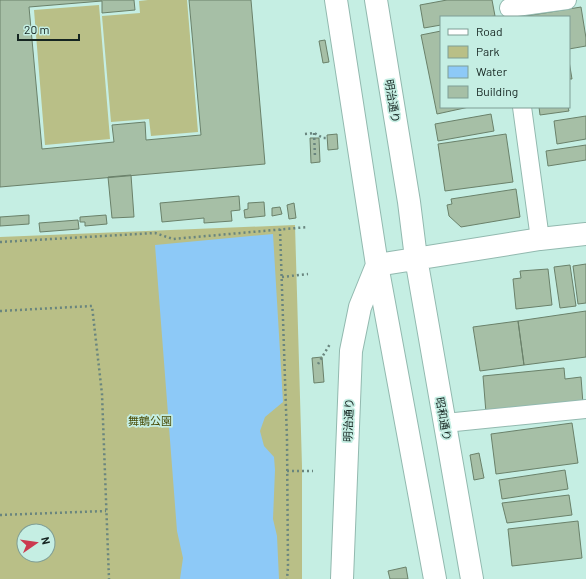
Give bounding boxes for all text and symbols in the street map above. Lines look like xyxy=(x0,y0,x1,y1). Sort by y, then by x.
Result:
scale bar xyxy=(18,16,79,42)
legend xyxy=(440,16,570,108)
text: 20 m xyxy=(24,22,50,36)
text: Road xyxy=(476,24,503,38)
text: Park xyxy=(476,44,500,58)
text: Water xyxy=(476,64,508,78)
street label: 明治通り xyxy=(383,78,403,124)
text: Building xyxy=(476,84,518,98)
street label: 昭和通り xyxy=(434,396,454,442)
street label: 明治通り xyxy=(341,398,355,442)
park label: 舞鶴公園 xyxy=(128,414,172,427)
north arrow xyxy=(16,523,56,563)
text: N xyxy=(39,536,53,546)

